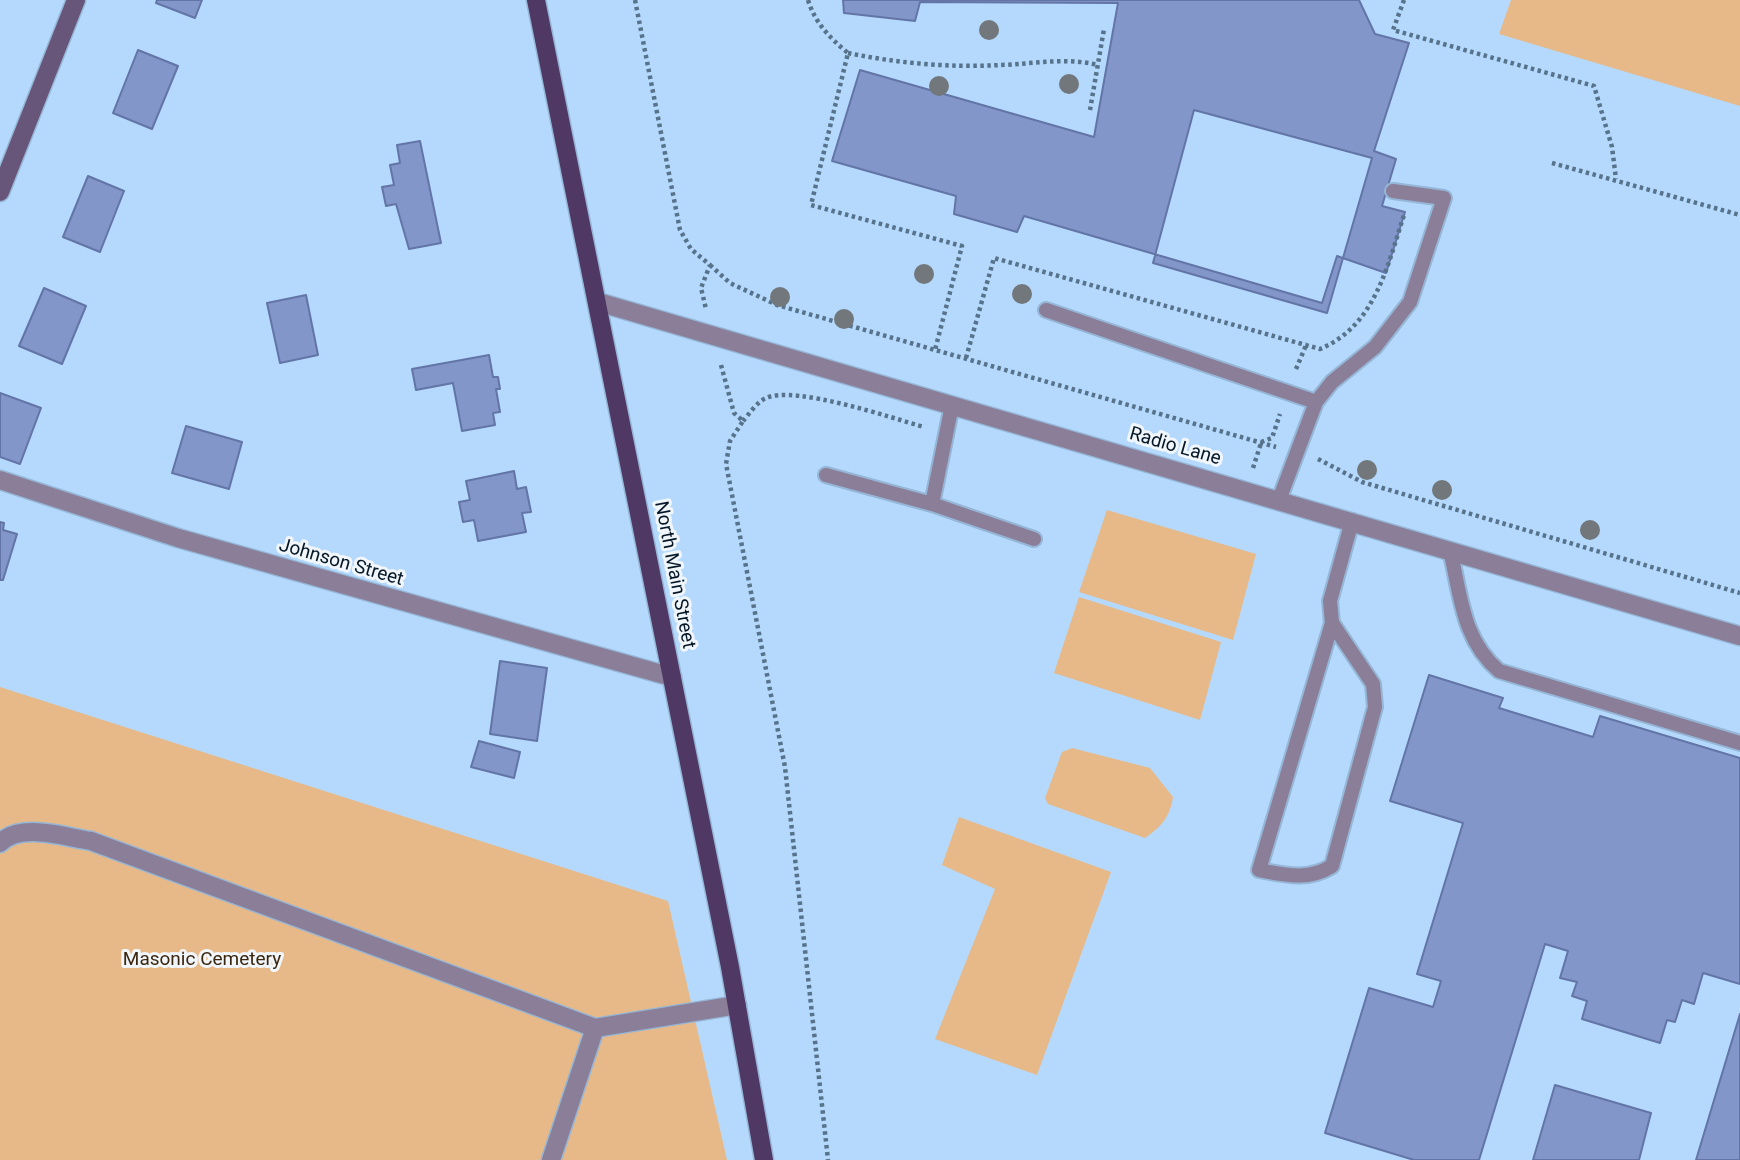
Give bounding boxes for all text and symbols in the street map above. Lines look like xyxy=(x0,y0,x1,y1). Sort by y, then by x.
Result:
street label: Radio Lane xyxy=(1127,423,1223,471)
street label: North Main Street xyxy=(649,499,699,651)
street label: Johnson Street xyxy=(276,534,406,592)
park label: Masonic Cemetery xyxy=(123,949,281,971)

